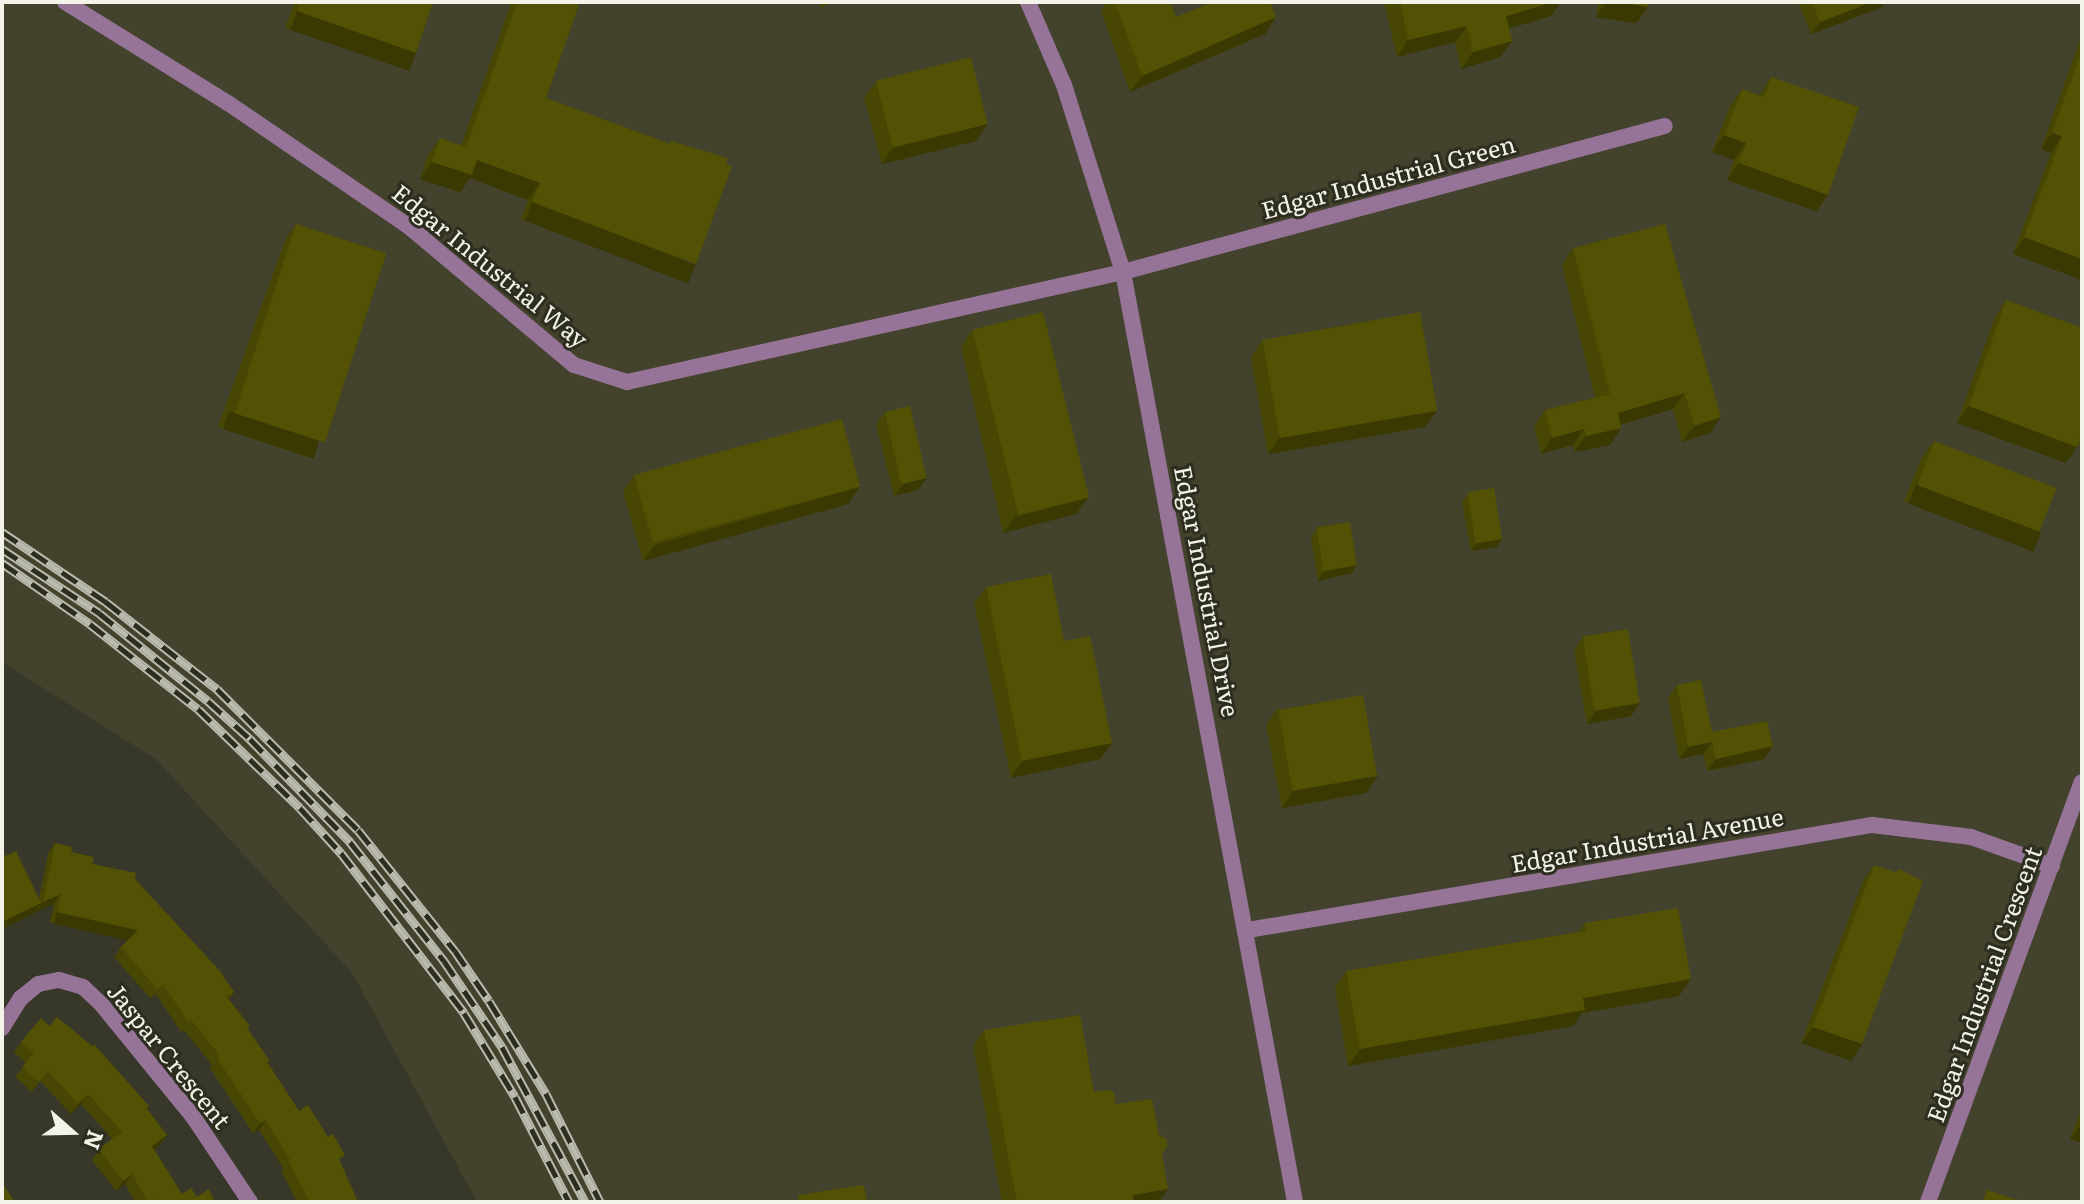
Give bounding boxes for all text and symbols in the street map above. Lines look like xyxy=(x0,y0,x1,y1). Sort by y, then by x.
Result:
street label: Edgar Industrial Green xyxy=(1258,128,1518,224)
street label: Edgar Industrial Way xyxy=(387,177,595,353)
street label: Edgar Industrial Drive xyxy=(1170,463,1246,719)
street label: Edgar Industrial Avenue xyxy=(1508,801,1786,877)
street label: Edgar Industrial Crescent xyxy=(1920,842,2046,1126)
street label: Jaspar Crescent xyxy=(102,976,238,1134)
north arrow xyxy=(32,1092,112,1172)
text: N xyxy=(76,1126,114,1155)

